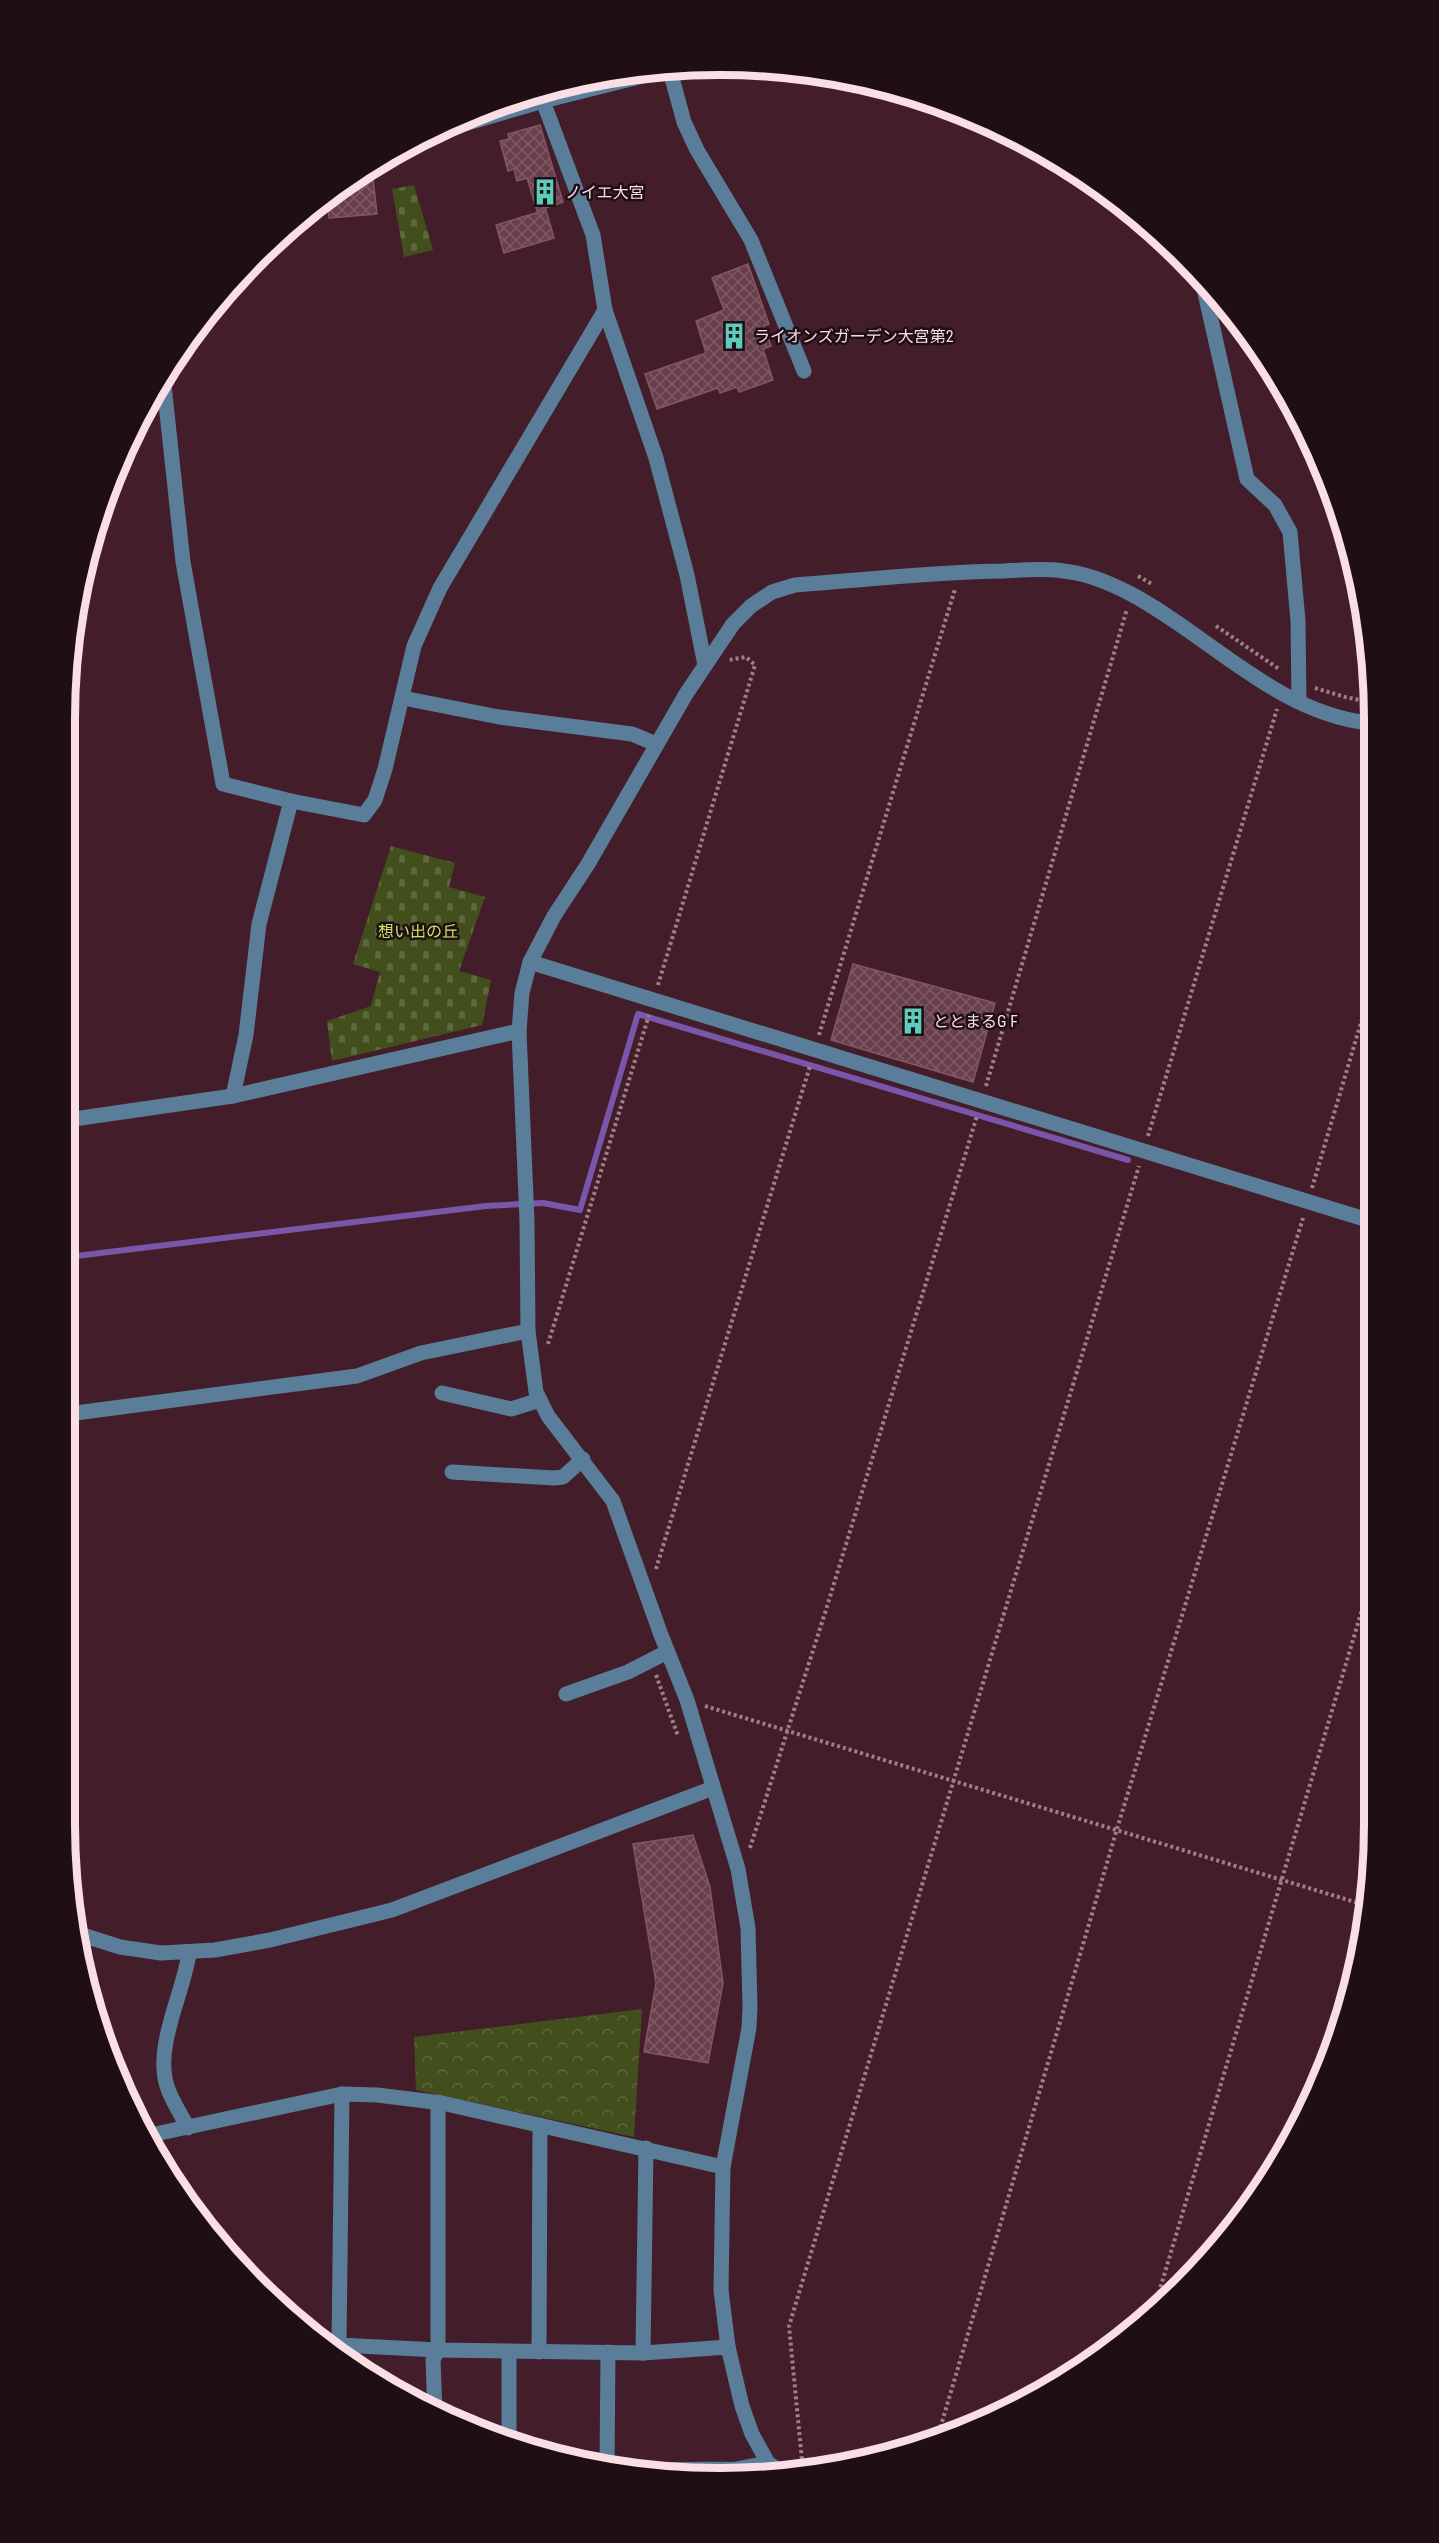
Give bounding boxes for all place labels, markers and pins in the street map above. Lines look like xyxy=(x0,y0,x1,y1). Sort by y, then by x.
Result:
building icon: ノイエ大宮 xyxy=(530,177,560,207)
place label: ノイエ大宮 xyxy=(565,183,645,202)
building icon: ライオンズガーデン大宮第2 xyxy=(719,321,749,351)
place label: ライオンズガーデン大宮第2 xyxy=(754,327,954,346)
building icon: ととまるG F xyxy=(898,1006,928,1036)
place label: ととまるG F xyxy=(933,1012,1018,1031)

